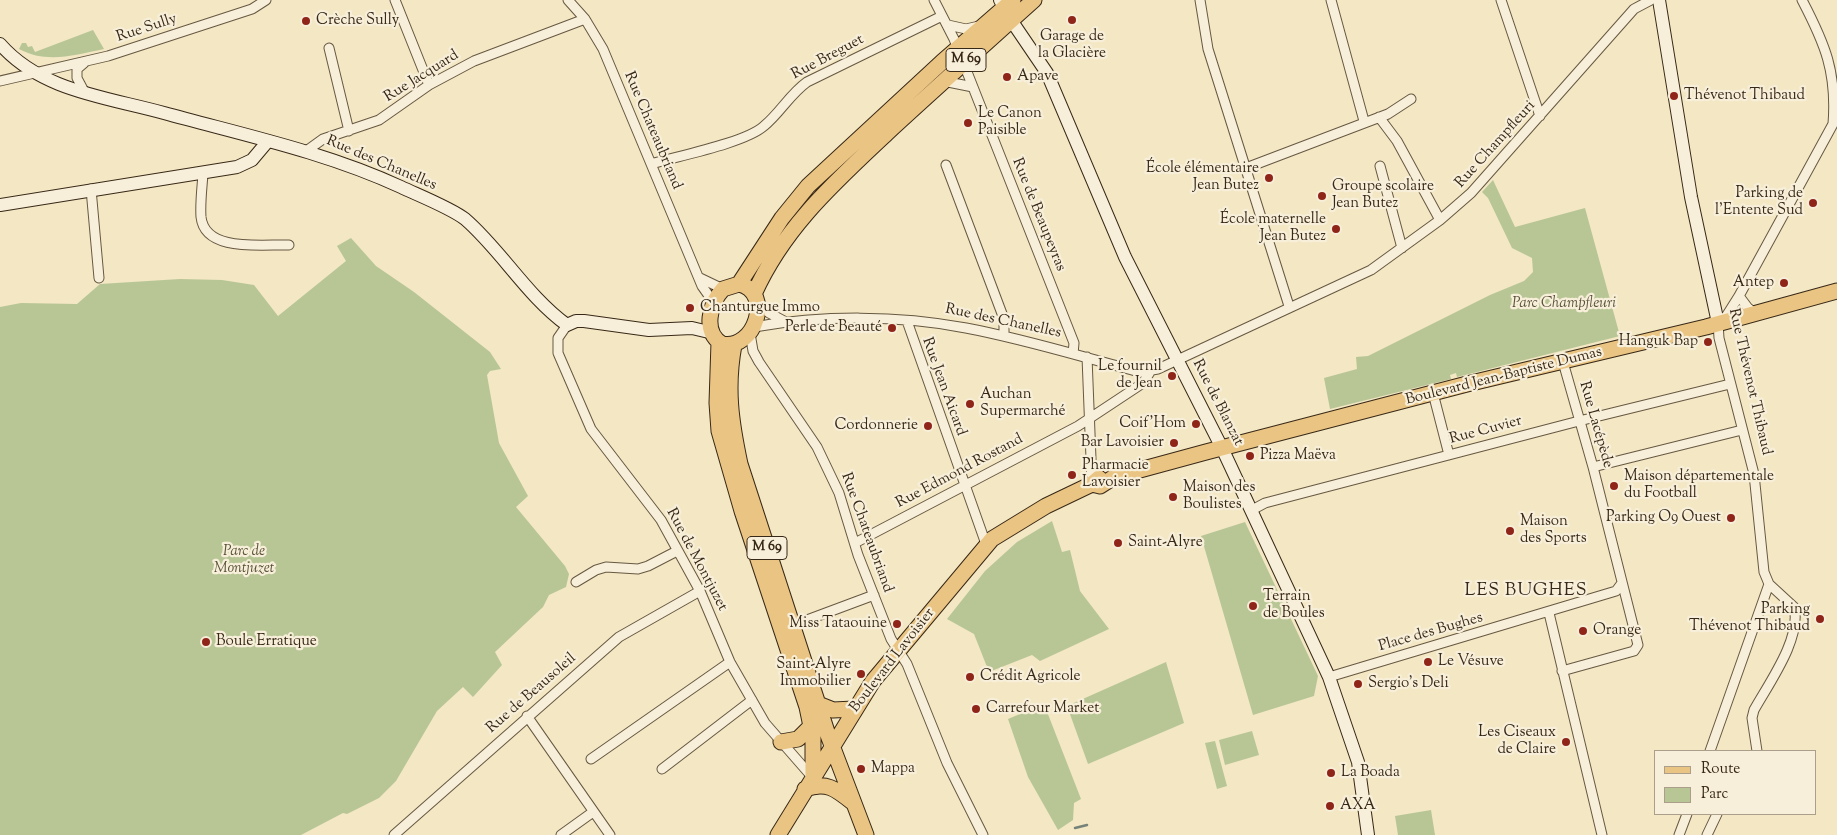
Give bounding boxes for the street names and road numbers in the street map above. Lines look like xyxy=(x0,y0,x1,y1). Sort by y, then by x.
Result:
street label: Rue Sully xyxy=(115,11,179,47)
street label: Rue Breguet xyxy=(789,31,867,85)
street label: Rue Jacquard xyxy=(381,47,463,107)
road number: M 69 xyxy=(946,48,986,72)
street label: Rue Chateaubriand xyxy=(619,69,685,193)
street label: Rue Champfleuri xyxy=(1452,98,1540,192)
street label: Rue des Chanelles xyxy=(323,133,439,195)
street label: Rue de Beaupeyras xyxy=(1007,156,1069,274)
street label: Rue des Chanelles xyxy=(943,301,1063,343)
street label: Rue Thévenot Thibaud xyxy=(1723,307,1775,457)
street label: Rue Jean Aicard xyxy=(917,335,969,439)
street label: Boulevard Jean-Baptiste Dumas xyxy=(1404,344,1604,410)
street label: Rue de Blanzat xyxy=(1188,357,1246,449)
street label: Rue Lacépède xyxy=(1574,380,1616,470)
street label: Rue Cuvier xyxy=(1448,413,1524,449)
street label: Rue Edmond Rostand xyxy=(893,431,1027,513)
street label: Rue Chateaubriand xyxy=(836,471,896,595)
street label: Rue de Montjuzet xyxy=(661,506,731,614)
road number: M 69 xyxy=(747,536,787,560)
street label: Boulevard Lavoisier xyxy=(847,605,939,717)
street label: Place des Bughes xyxy=(1377,610,1485,656)
street label: Rue de Beausoleil xyxy=(483,650,581,738)

